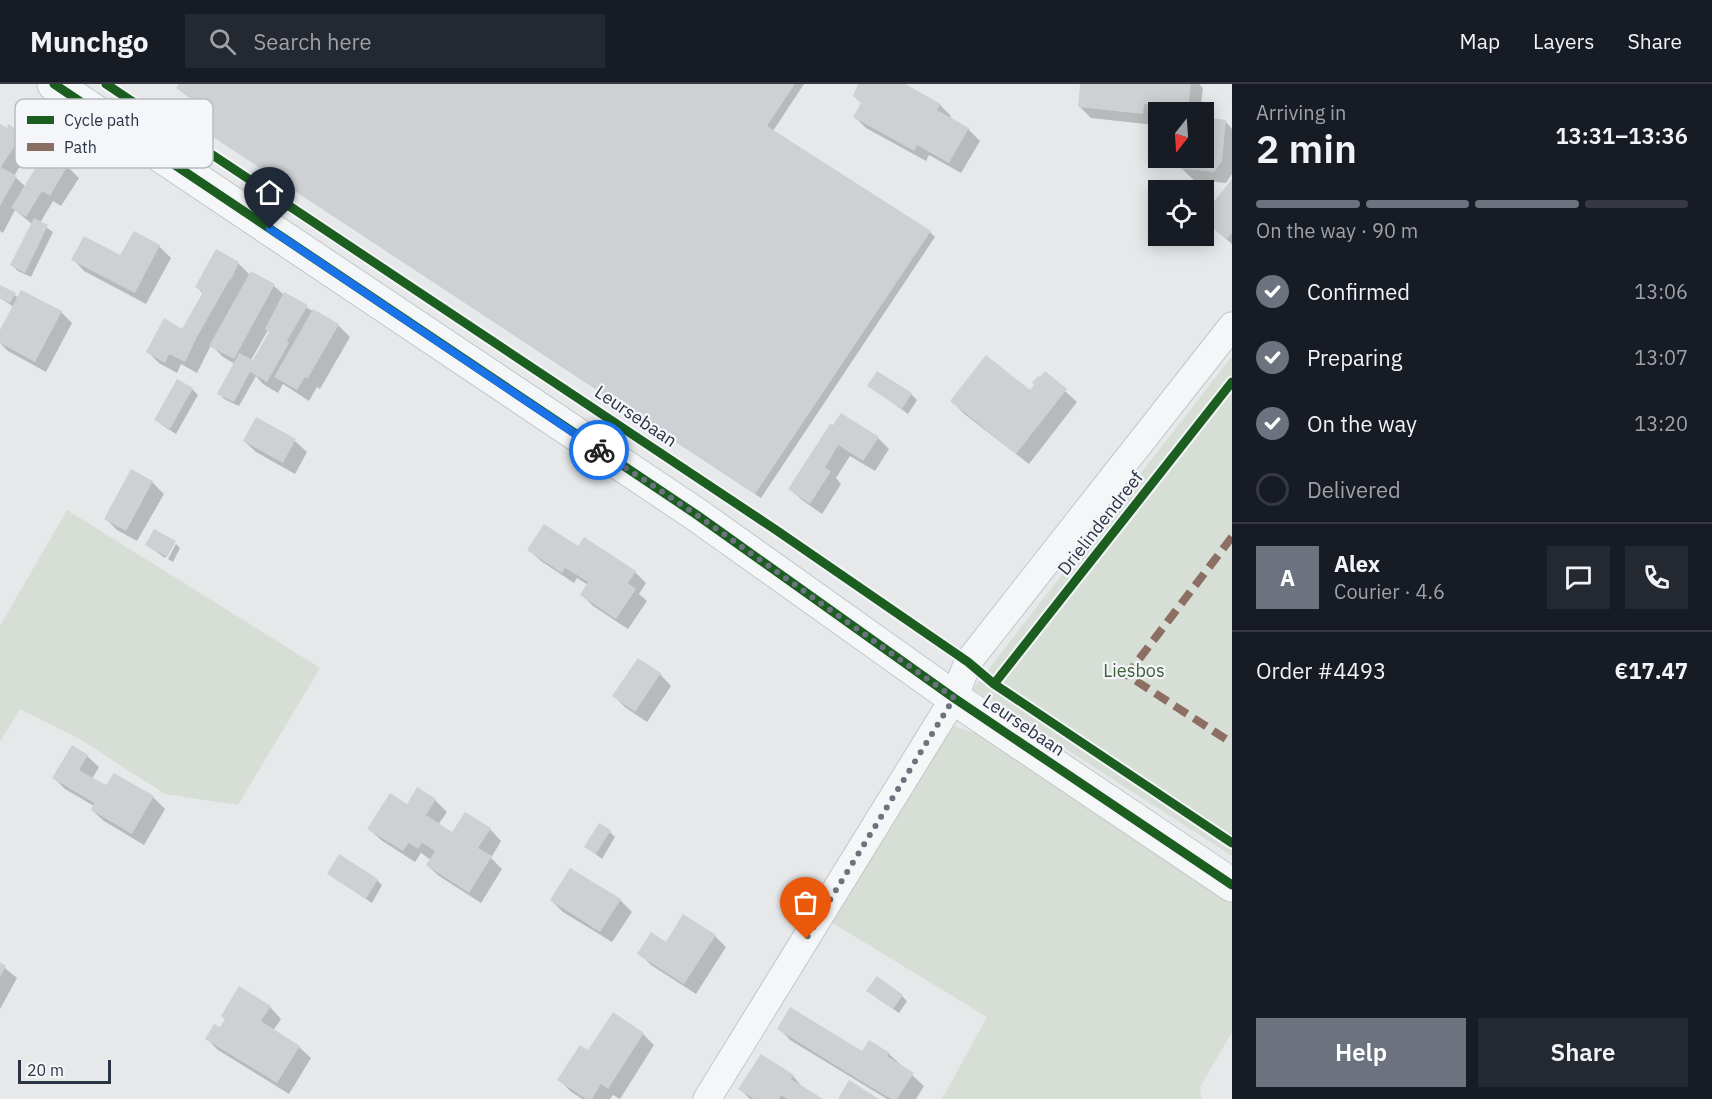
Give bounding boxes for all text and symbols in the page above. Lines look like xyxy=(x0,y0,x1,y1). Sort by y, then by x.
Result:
search box xyxy=(185,14,605,68)
text: Munchgo xyxy=(30,23,149,60)
icon: search xyxy=(206,25,239,58)
text: Search here xyxy=(254,27,372,56)
text: Map xyxy=(1460,27,1500,55)
text: Layers xyxy=(1533,27,1595,55)
text: Share xyxy=(1628,27,1682,55)
legend xyxy=(15,99,213,168)
text: Arriving in xyxy=(1256,99,1346,126)
north arrow xyxy=(1148,102,1214,168)
map controls xyxy=(1148,102,1214,246)
text: Cycle path xyxy=(64,110,139,130)
text: 13:31–13:36 xyxy=(1555,121,1688,150)
text: 2 min xyxy=(1256,123,1357,174)
text: Path xyxy=(64,137,97,157)
pin xyxy=(244,167,295,229)
icon: home xyxy=(253,176,286,209)
button: locate xyxy=(1148,180,1214,246)
text: On the way · 90 m xyxy=(1256,217,1418,244)
icon: check xyxy=(1256,275,1289,308)
text: Confirmed xyxy=(1307,277,1410,306)
text: 13:06 xyxy=(1634,278,1688,305)
icon: check xyxy=(1256,341,1289,374)
text: Preparing xyxy=(1307,343,1402,372)
text: 13:07 xyxy=(1634,344,1688,371)
street label: Leursebaan xyxy=(591,380,681,452)
icon: check xyxy=(1256,407,1289,440)
text: On the way xyxy=(1307,409,1417,438)
text: 13:20 xyxy=(1634,410,1688,437)
courier xyxy=(569,420,629,480)
icon: bike xyxy=(583,434,616,467)
street label: Drielindendreef xyxy=(1052,466,1148,580)
text: Delivered xyxy=(1307,475,1401,504)
button: chat xyxy=(1547,546,1610,609)
button: phone xyxy=(1625,546,1688,609)
text: Alex xyxy=(1334,549,1380,578)
text: A xyxy=(1280,563,1295,592)
text: Courier · 4.6 xyxy=(1334,578,1445,605)
text: Order #4493 xyxy=(1256,656,1386,685)
text: €17.47 xyxy=(1615,656,1688,685)
park label: Liesbos xyxy=(1103,659,1165,682)
street label: Leursebaan xyxy=(979,689,1069,761)
pin xyxy=(780,877,831,939)
icon: bag xyxy=(789,886,822,919)
button: Help xyxy=(1256,1018,1466,1087)
button: Share xyxy=(1478,1018,1688,1087)
scale bar xyxy=(18,1057,111,1084)
text: 20 m xyxy=(27,1060,64,1080)

